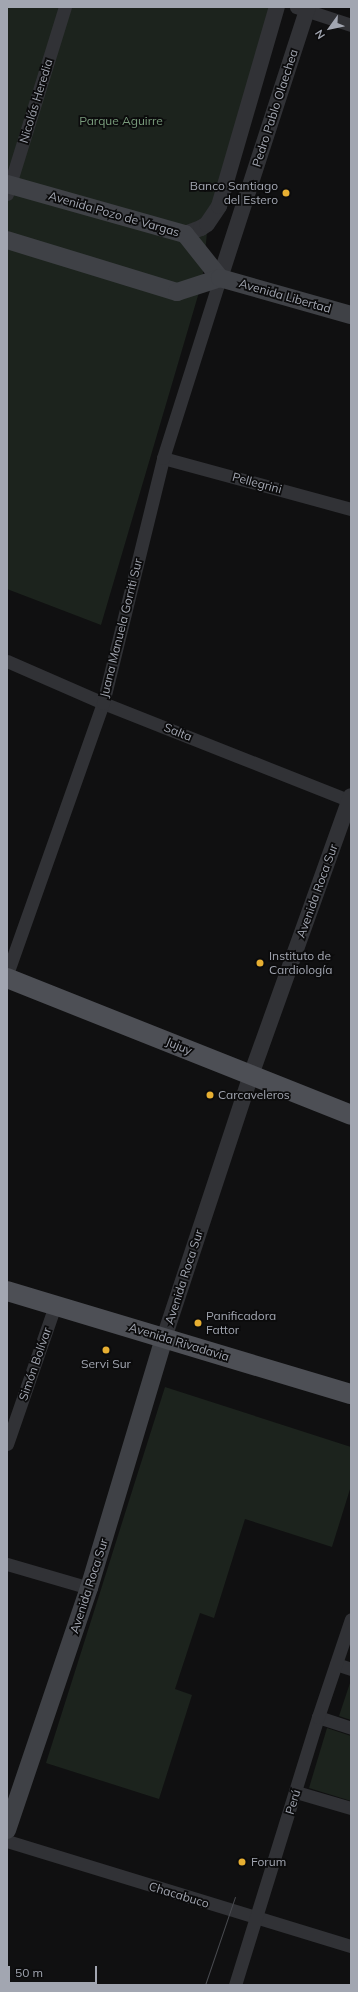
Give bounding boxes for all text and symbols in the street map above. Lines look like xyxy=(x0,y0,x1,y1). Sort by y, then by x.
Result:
north arrow xyxy=(310,8,350,48)
text: N xyxy=(312,27,328,42)
street label: Pedro Pablo Olaechea xyxy=(249,47,301,169)
street label: Nicolás Heredia xyxy=(16,57,56,145)
park label: Parque Aguirre xyxy=(79,114,163,128)
place label: Banco Santiago del Estero xyxy=(190,179,278,207)
street label: Avenida Pozo de Vargas xyxy=(47,188,181,240)
marker: Banco Santiago del Estero xyxy=(281,188,291,198)
street label: Avenida Libertad xyxy=(237,276,333,316)
street label: Pellegrini xyxy=(231,469,283,497)
street label: Juana Manuela Gorriti Sur xyxy=(97,557,145,699)
street label: Salta xyxy=(162,720,194,744)
street label: Avenida Roca Sur xyxy=(293,842,341,940)
place label: Instituto de Cardiología xyxy=(269,949,332,977)
marker: Instituto de Cardiología xyxy=(254,957,266,969)
street label: Jujuy xyxy=(164,1034,194,1058)
place label: Carcaveleros xyxy=(218,1088,290,1102)
marker: Carcaveleros xyxy=(205,1090,215,1100)
street label: Avenida Roca Sur xyxy=(162,1228,206,1326)
place label: Panificadora Fattor xyxy=(206,1309,276,1337)
marker: Panificadora Fattor xyxy=(193,1318,203,1328)
street label: Avenida Rivadavia xyxy=(127,1320,231,1364)
street label: Simón Bolívar xyxy=(16,1326,54,1402)
marker: Servi Sur xyxy=(101,1345,111,1355)
place label: Servi Sur xyxy=(81,1357,131,1371)
street label: Avenida Roca Sur xyxy=(67,1537,111,1635)
street label: Perú xyxy=(282,1788,304,1816)
place label: Forum xyxy=(251,1855,286,1869)
marker: Forum xyxy=(236,1856,248,1868)
street label: Chacabuco xyxy=(147,1879,211,1911)
scale bar xyxy=(10,1958,99,1984)
text: 50 m xyxy=(15,1965,43,1980)

